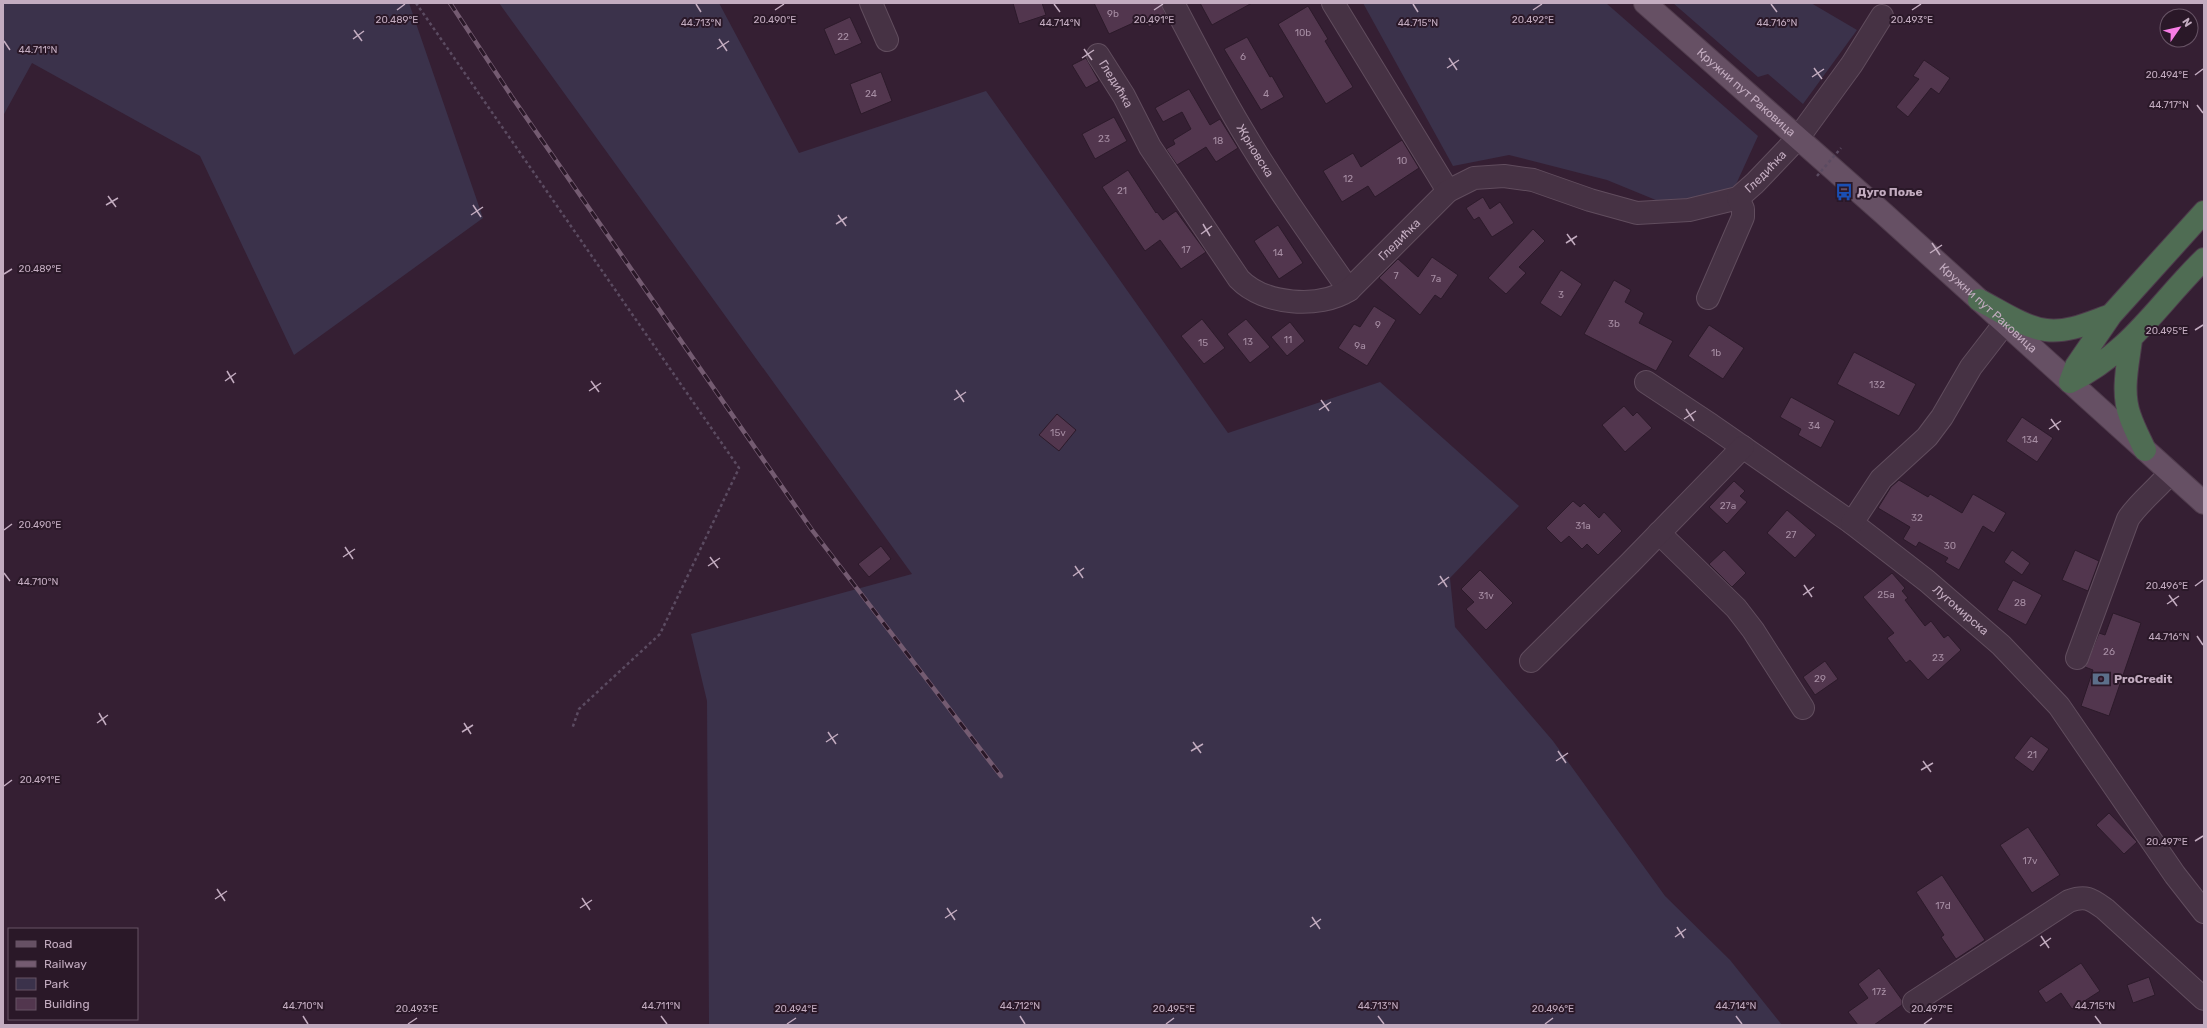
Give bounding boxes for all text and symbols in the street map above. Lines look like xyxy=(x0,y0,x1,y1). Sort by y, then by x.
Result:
house number: 9b xyxy=(1107,8,1119,20)
north arrow xyxy=(2159,8,2199,48)
text: 20.489°E xyxy=(376,14,418,26)
text: 20.490°E xyxy=(754,14,796,26)
text: 20.491°E xyxy=(1134,14,1174,26)
text: 20.492°E xyxy=(1512,14,1554,26)
text: 20.493°E xyxy=(1891,14,1933,26)
text: N xyxy=(2179,16,2195,30)
text: 44.713°N xyxy=(681,17,721,29)
text: 44.714°N xyxy=(1040,17,1081,29)
text: 44.715°N xyxy=(1398,17,1438,29)
text: 44.716°N xyxy=(1757,17,1797,29)
house number: 10b xyxy=(1295,27,1311,39)
house number: 22 xyxy=(837,31,849,43)
text: 44.711°N xyxy=(18,44,58,56)
street label: Кружни пут Раковица xyxy=(1694,45,1798,139)
house number: 6 xyxy=(1240,51,1246,63)
street label: Гледићка xyxy=(1096,57,1136,110)
text: 20.494°E xyxy=(2146,69,2188,81)
house number: 24 xyxy=(865,88,877,100)
house number: 4 xyxy=(1263,88,1269,100)
text: 44.717°N xyxy=(2149,99,2189,111)
street label: Жрновска xyxy=(1233,122,1277,180)
house number: 23 xyxy=(1098,133,1110,145)
house number: 18 xyxy=(1213,135,1223,147)
street label: Гледићка xyxy=(1742,148,1789,196)
house number: 10 xyxy=(1397,155,1407,167)
house number: 12 xyxy=(1343,173,1353,185)
bus stop icon: Дуго Поље xyxy=(1834,182,1854,202)
house number: 21 xyxy=(1117,185,1127,197)
place label: Дуго Поље xyxy=(1857,185,1923,199)
street label: Гледићка xyxy=(1376,216,1423,263)
house number: 17 xyxy=(1181,244,1191,256)
house number: 14 xyxy=(1273,247,1283,259)
street label: Кружни пут Раковица xyxy=(1936,260,2040,356)
text: 20.489°E xyxy=(19,263,61,275)
house number: 7 xyxy=(1393,270,1399,282)
house number: 7a xyxy=(1431,273,1441,285)
house number: 3 xyxy=(1558,289,1564,301)
house number: 3b xyxy=(1608,318,1620,330)
house number: 9 xyxy=(1375,319,1381,331)
text: 20.495°E xyxy=(2146,325,2188,337)
house number: 11 xyxy=(1284,334,1292,346)
house number: 13 xyxy=(1243,336,1253,348)
house number: 15 xyxy=(1198,337,1208,349)
house number: 9a xyxy=(1354,340,1366,352)
house number: 1b xyxy=(1711,347,1721,359)
house number: 132 xyxy=(1869,379,1885,391)
house number: 34 xyxy=(1808,420,1820,432)
house number: 15v xyxy=(1050,427,1066,439)
house number: 134 xyxy=(2022,434,2038,446)
house number: 27a xyxy=(1720,500,1736,512)
house number: 32 xyxy=(1911,512,1923,524)
text: 20.490°E xyxy=(19,519,61,531)
house number: 31a xyxy=(1575,520,1591,532)
house number: 27 xyxy=(1786,529,1797,541)
house number: 30 xyxy=(1944,540,1956,552)
text: 44.710°N xyxy=(17,576,59,588)
text: 20.496°E xyxy=(2146,580,2188,592)
street label: Лугомирска xyxy=(1930,582,1991,638)
house number: 25a xyxy=(1877,589,1895,601)
house number: 31v xyxy=(1478,590,1494,602)
house number: 28 xyxy=(2014,597,2026,609)
text: 44.716°N xyxy=(2149,631,2189,643)
house number: 26 xyxy=(2103,646,2115,658)
house number: 23 xyxy=(1932,652,1944,664)
bank icon: ProCredit xyxy=(2091,669,2111,689)
place label: ProCredit xyxy=(2114,672,2173,686)
house number: 29 xyxy=(1814,673,1826,685)
house number: 21 xyxy=(2027,749,2037,761)
text: 20.491°E xyxy=(20,774,60,786)
text: 20.497°E xyxy=(2146,836,2188,848)
house number: 17v xyxy=(2023,855,2038,867)
house number: 17d xyxy=(1935,900,1951,912)
legend xyxy=(8,928,138,1020)
text: Road xyxy=(44,937,72,951)
text: Railway xyxy=(44,957,87,971)
text: Park xyxy=(44,977,70,991)
house number: 17ž xyxy=(1872,986,1886,998)
text: Building xyxy=(44,997,90,1011)
text: 44.710°N xyxy=(282,1000,324,1012)
text: 44.711°N xyxy=(641,1000,681,1012)
text: 44.712°N xyxy=(1000,1000,1040,1012)
text: 44.713°N xyxy=(1358,1000,1398,1012)
text: 44.714°N xyxy=(1716,1000,1757,1012)
text: 44.715°N xyxy=(2075,1000,2115,1012)
text: 20.493°E xyxy=(396,1003,438,1015)
text: 20.494°E xyxy=(775,1003,817,1015)
text: 20.495°E xyxy=(1153,1003,1195,1015)
text: 20.496°E xyxy=(1532,1003,1574,1015)
text: 20.497°E xyxy=(1911,1003,1953,1015)

